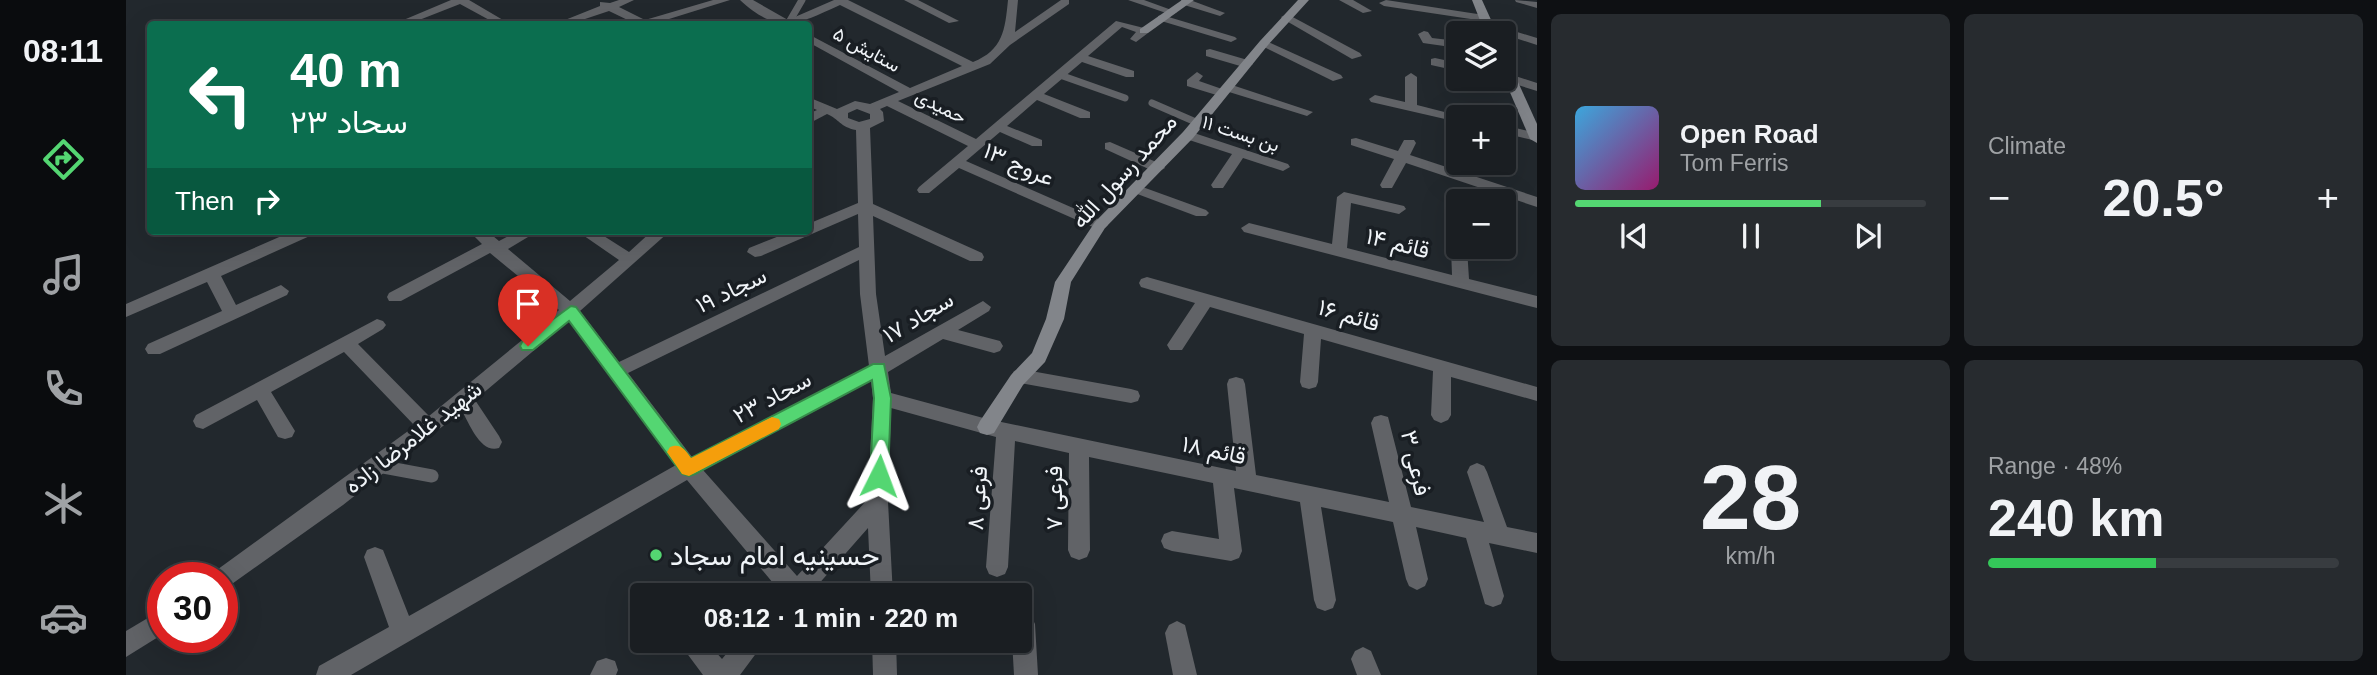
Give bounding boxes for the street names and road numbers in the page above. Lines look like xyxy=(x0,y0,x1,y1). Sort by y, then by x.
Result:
street label: ستایش ۵ xyxy=(829,23,904,77)
street label: حمیدی xyxy=(911,85,970,129)
street label: محمد رسول الله xyxy=(1066,109,1183,235)
street label: بن بست ۱۱ xyxy=(1199,111,1282,157)
street label: عروج ۱۳ xyxy=(979,137,1058,194)
street label: قائم ۱۴ xyxy=(1363,223,1432,265)
street label: سجاد ۱۹ xyxy=(692,262,770,318)
street label: سجاد ۱۷ xyxy=(878,286,958,348)
street label: قائم ۱۶ xyxy=(1315,294,1383,338)
street label: سحاد ۲۳ xyxy=(729,366,815,428)
street label: شهید غلامرضا زاده xyxy=(339,375,488,500)
street label: فرعی ۳ xyxy=(1394,428,1436,499)
street label: قائم ۱۸ xyxy=(1179,431,1248,471)
street label: فرعی ۸ xyxy=(962,465,994,531)
street label: فرعی ۷ xyxy=(1041,466,1069,530)

